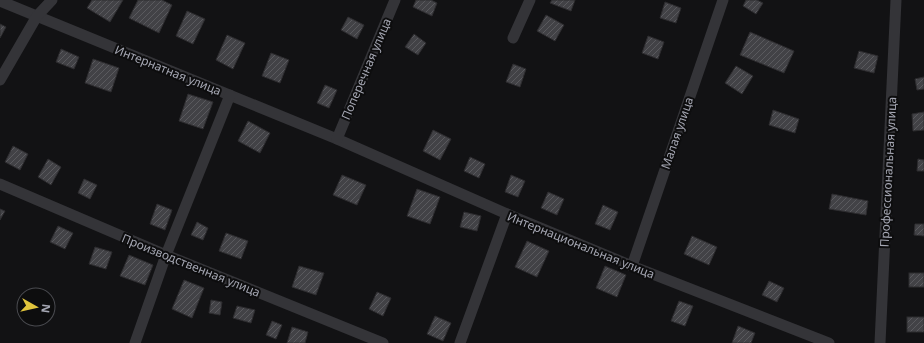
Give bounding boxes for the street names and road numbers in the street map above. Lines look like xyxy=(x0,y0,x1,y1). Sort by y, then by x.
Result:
street label: Поперечная улица xyxy=(337,16,395,122)
street label: Интернатная улица xyxy=(112,41,224,99)
street label: Малая улица xyxy=(657,95,697,171)
street label: Профессиональная улица xyxy=(876,96,900,248)
street label: Интернациональная улица xyxy=(505,208,657,282)
street label: Производственная улица xyxy=(119,229,263,301)

